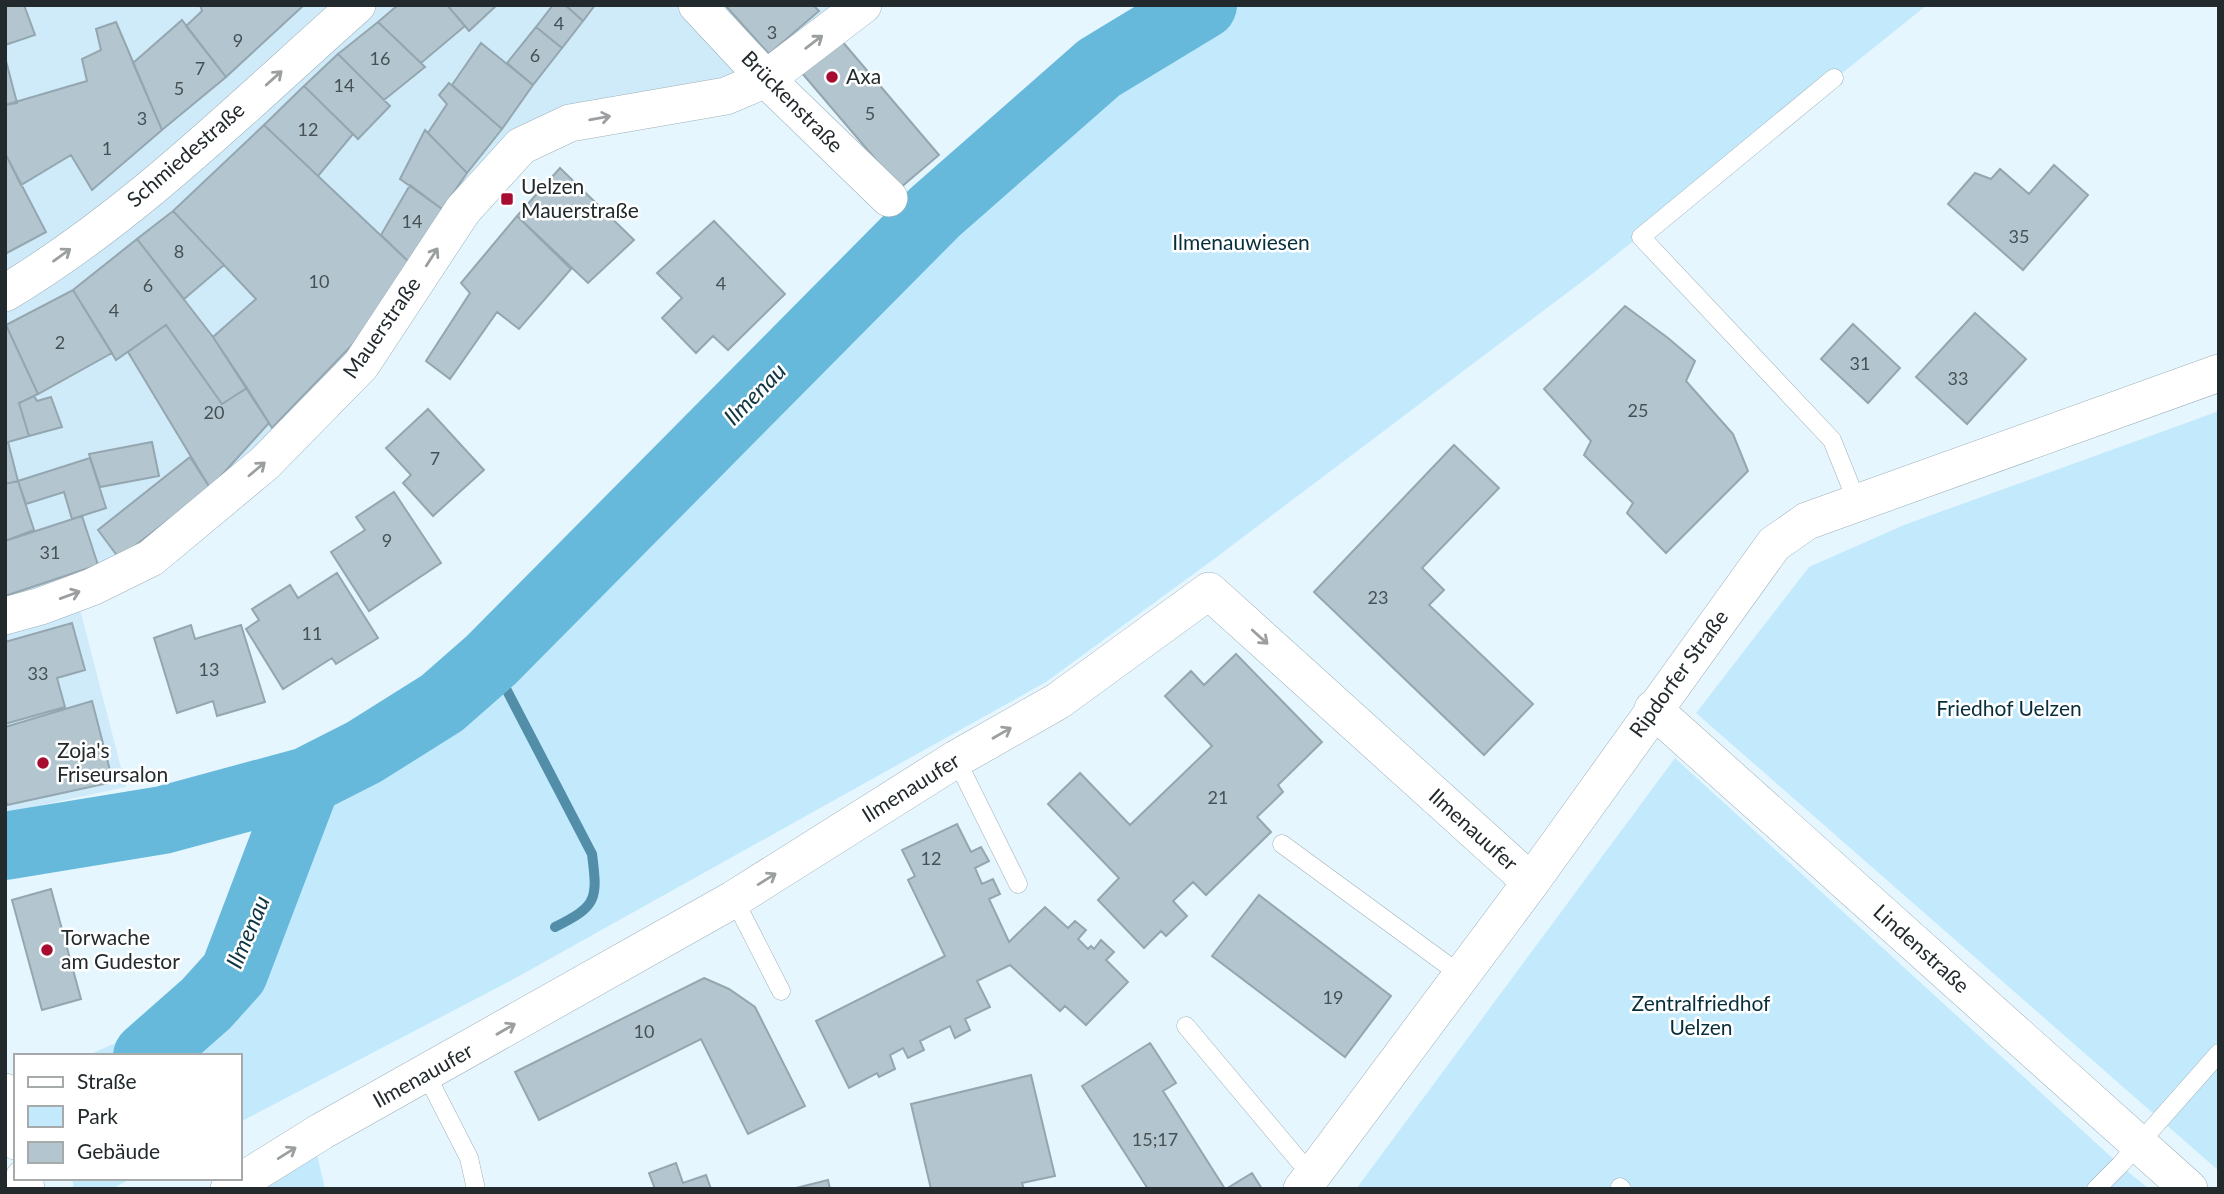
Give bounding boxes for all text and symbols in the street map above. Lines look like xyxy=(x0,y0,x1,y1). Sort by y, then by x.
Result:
house number: 4 xyxy=(554,12,564,34)
house number: 3 xyxy=(767,21,777,43)
house number: 9 xyxy=(233,29,243,51)
one-way arrow xyxy=(805,35,823,50)
house number: 6 xyxy=(530,44,540,66)
street label: Brückenstraße xyxy=(737,45,849,157)
house number: 16 xyxy=(370,47,390,69)
house number: 7 xyxy=(195,57,205,79)
place label: Axa xyxy=(846,63,881,88)
marker: Axa xyxy=(824,69,840,85)
one-way arrow xyxy=(265,70,283,86)
house number: 14 xyxy=(334,74,354,96)
house number: 5 xyxy=(174,77,184,99)
street label: Schmiedestraße xyxy=(121,96,249,212)
house number: 5 xyxy=(865,102,875,124)
house number: 3 xyxy=(137,107,147,129)
one-way arrow xyxy=(588,111,611,124)
house number: 12 xyxy=(298,118,318,140)
house number: 1 xyxy=(102,137,112,159)
place label: Uelzen Mauerstraße xyxy=(521,173,639,222)
marker: Uelzen Mauerstraße xyxy=(499,191,515,207)
house number: 14 xyxy=(402,210,422,232)
house number: 35 xyxy=(2009,225,2029,247)
park label: Ilmenauwiesen xyxy=(1172,229,1310,254)
house number: 8 xyxy=(174,240,184,262)
one-way arrow xyxy=(425,247,439,267)
one-way arrow xyxy=(52,248,71,263)
house number: 10 xyxy=(309,270,329,292)
street label: Mauerstraße xyxy=(337,272,425,383)
house number: 4 xyxy=(716,272,726,294)
house number: 6 xyxy=(143,274,153,296)
house number: 4 xyxy=(109,299,119,321)
house number: 2 xyxy=(55,331,65,353)
house number: 31 xyxy=(1850,352,1870,374)
water label: Ilmenau xyxy=(717,356,791,430)
house number: 33 xyxy=(1948,367,1968,389)
house number: 25 xyxy=(1628,399,1648,421)
house number: 20 xyxy=(204,401,224,423)
house number: 7 xyxy=(430,447,440,469)
one-way arrow xyxy=(248,461,266,477)
house number: 9 xyxy=(382,529,392,551)
house number: 31 xyxy=(40,541,60,563)
house number: 23 xyxy=(1368,586,1388,608)
one-way arrow xyxy=(59,588,81,601)
street label: Ripdorfer Straße xyxy=(1623,605,1732,742)
house number: 11 xyxy=(302,622,322,644)
one-way arrow xyxy=(1251,628,1268,645)
house number: 13 xyxy=(199,658,219,680)
house number: 33 xyxy=(28,662,48,684)
park label: Friedhof Uelzen xyxy=(1936,695,2082,720)
one-way arrow xyxy=(991,726,1011,740)
place label: Zoja's Friseursalon xyxy=(57,737,168,786)
street label: Ilmenauufer xyxy=(857,747,964,827)
marker: Zoja's Friseursalon xyxy=(35,755,51,771)
street label: Ilmenauufer xyxy=(1425,783,1524,875)
house number: 21 xyxy=(1208,786,1228,808)
house number: 12 xyxy=(921,847,941,869)
one-way arrow xyxy=(756,871,776,885)
water label: Ilmenau xyxy=(219,891,275,972)
street label: Lindenstraße xyxy=(1869,898,1975,997)
place label: Torwache am Gudestor xyxy=(61,924,180,973)
marker: Torwache am Gudestor xyxy=(39,942,55,958)
house number: 19 xyxy=(1323,986,1343,1008)
park label: Zentralfriedhof Uelzen xyxy=(1632,990,1771,1039)
house number: 10 xyxy=(634,1020,654,1042)
one-way arrow xyxy=(495,1022,516,1035)
street label: Ilmenauufer xyxy=(368,1037,477,1112)
legend xyxy=(14,1054,242,1180)
text: Straße xyxy=(77,1068,137,1093)
text: Park xyxy=(77,1103,118,1128)
house number: 15;17 xyxy=(1132,1128,1178,1150)
text: Gebäude xyxy=(77,1138,160,1163)
one-way arrow xyxy=(276,1146,296,1160)

